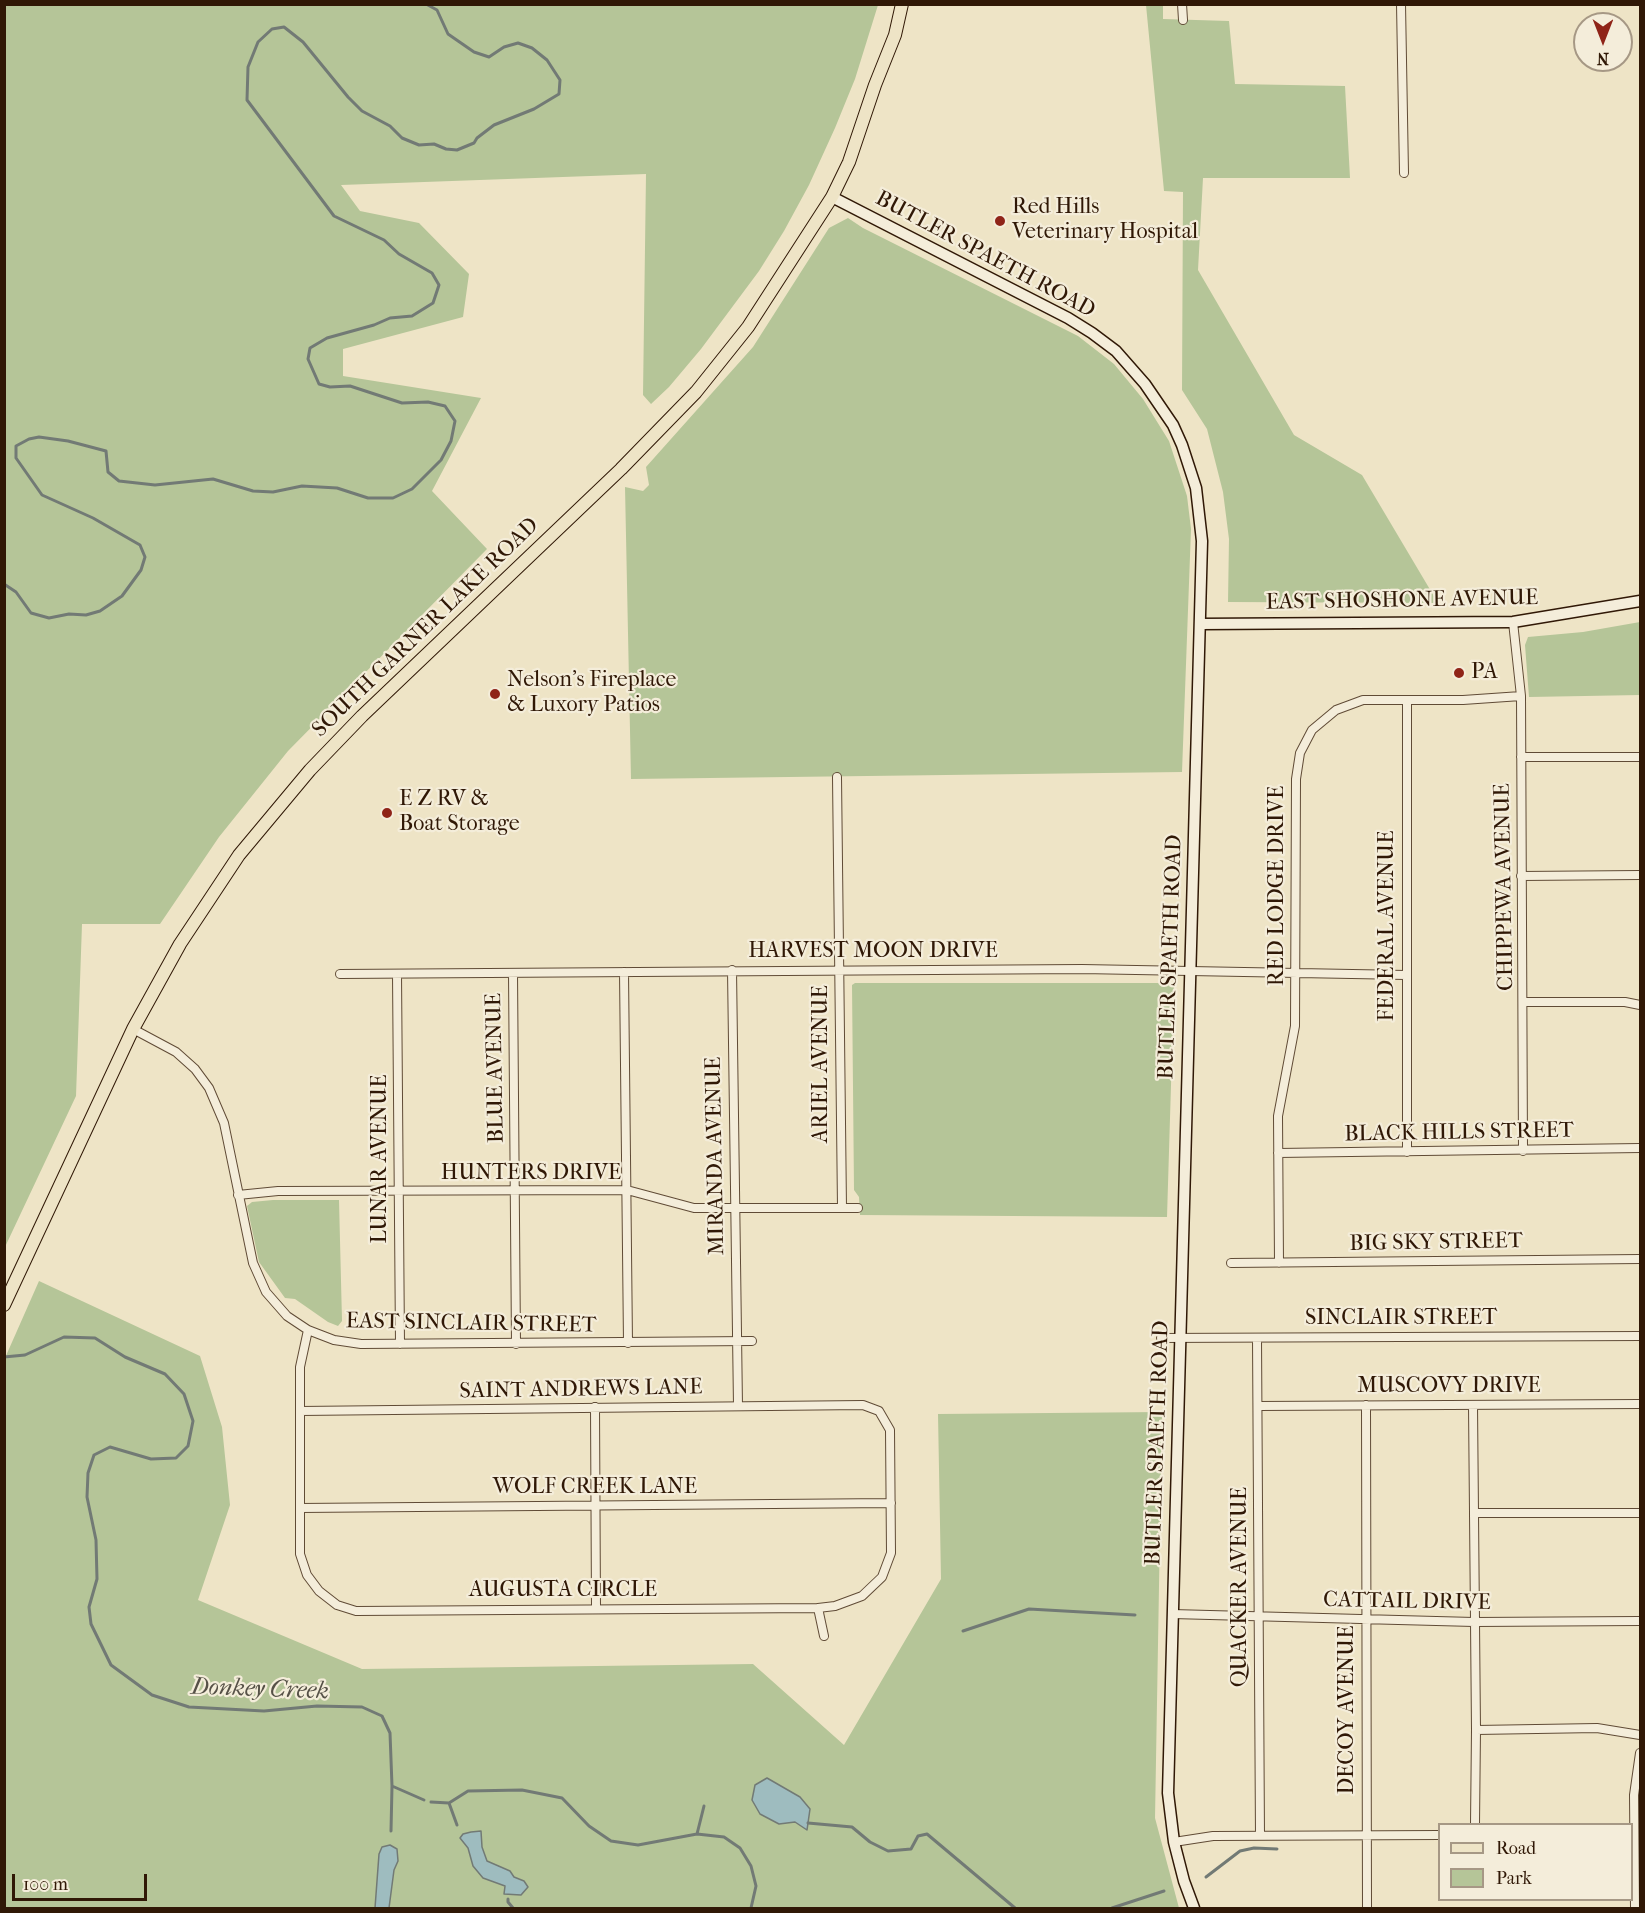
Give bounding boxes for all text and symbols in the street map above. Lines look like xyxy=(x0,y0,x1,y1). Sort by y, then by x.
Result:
north arrow xyxy=(1573,12,1633,72)
text: N xyxy=(1597,49,1609,68)
street label: BUTLER SPAETH ROAD xyxy=(871,186,1099,324)
place label: Red Hills Veterinary Hospital xyxy=(1012,195,1198,246)
marker: Red Hills Veterinary Hospital xyxy=(993,214,1007,228)
street label: SOUTH GARNER LAKE ROAD xyxy=(307,513,545,743)
street label: EAST SHOSHONE AVENUE xyxy=(1265,585,1539,617)
place label: PA xyxy=(1471,660,1498,686)
marker: PA xyxy=(1452,666,1466,680)
place label: Nelson's Fireplace & Luxory Patios xyxy=(507,668,676,720)
marker: Nelson's Fireplace & Luxory Patios xyxy=(488,687,502,701)
street label: CHIPPEWA AVENUE xyxy=(1490,783,1520,991)
street label: RED LODGE DRIVE xyxy=(1265,786,1291,986)
place label: E Z RV & Boat Storage xyxy=(399,787,520,838)
marker: E Z RV & Boat Storage xyxy=(380,806,394,820)
street label: FEDERAL AVENUE xyxy=(1375,830,1401,1022)
street label: BUTLER SPAETH ROAD xyxy=(1154,834,1188,1080)
street label: HARVEST MOON DRIVE xyxy=(748,939,998,965)
street label: ARIEL AVENUE xyxy=(809,985,835,1143)
street label: BLUE AVENUE xyxy=(481,993,511,1143)
street label: MIRANDA AVENUE xyxy=(701,1056,731,1256)
street label: LUNAR AVENUE xyxy=(368,1074,394,1244)
street label: BLACK HILLS STREET xyxy=(1344,1118,1574,1148)
street label: HUNTERS DRIVE xyxy=(441,1161,621,1187)
street label: BIG SKY STREET xyxy=(1349,1228,1523,1258)
street label: SINCLAIR STREET xyxy=(1305,1306,1497,1332)
street label: EAST SINCLAIR STREET xyxy=(345,1309,597,1339)
street label: BUTLER SPAETH ROAD xyxy=(1141,1320,1175,1566)
street label: MUSCOVY DRIVE xyxy=(1357,1374,1541,1400)
street label: SAINT ANDREWS LANE xyxy=(459,1375,703,1405)
street label: WOLF CREEK LANE xyxy=(493,1475,697,1501)
street label: QUACKER AVENUE xyxy=(1228,1487,1254,1687)
street label: AUGUSTA CIRCLE xyxy=(469,1578,657,1604)
street label: CATTAIL DRIVE xyxy=(1323,1587,1491,1617)
street label: DECOY AVENUE xyxy=(1335,1625,1361,1795)
water label: Donkey Creek xyxy=(191,1673,329,1707)
legend xyxy=(1438,1823,1633,1901)
text: Road xyxy=(1496,1838,1536,1859)
scale bar xyxy=(15,1862,150,1900)
text: Park xyxy=(1496,1868,1532,1889)
text: 100 m xyxy=(23,1874,68,1895)

